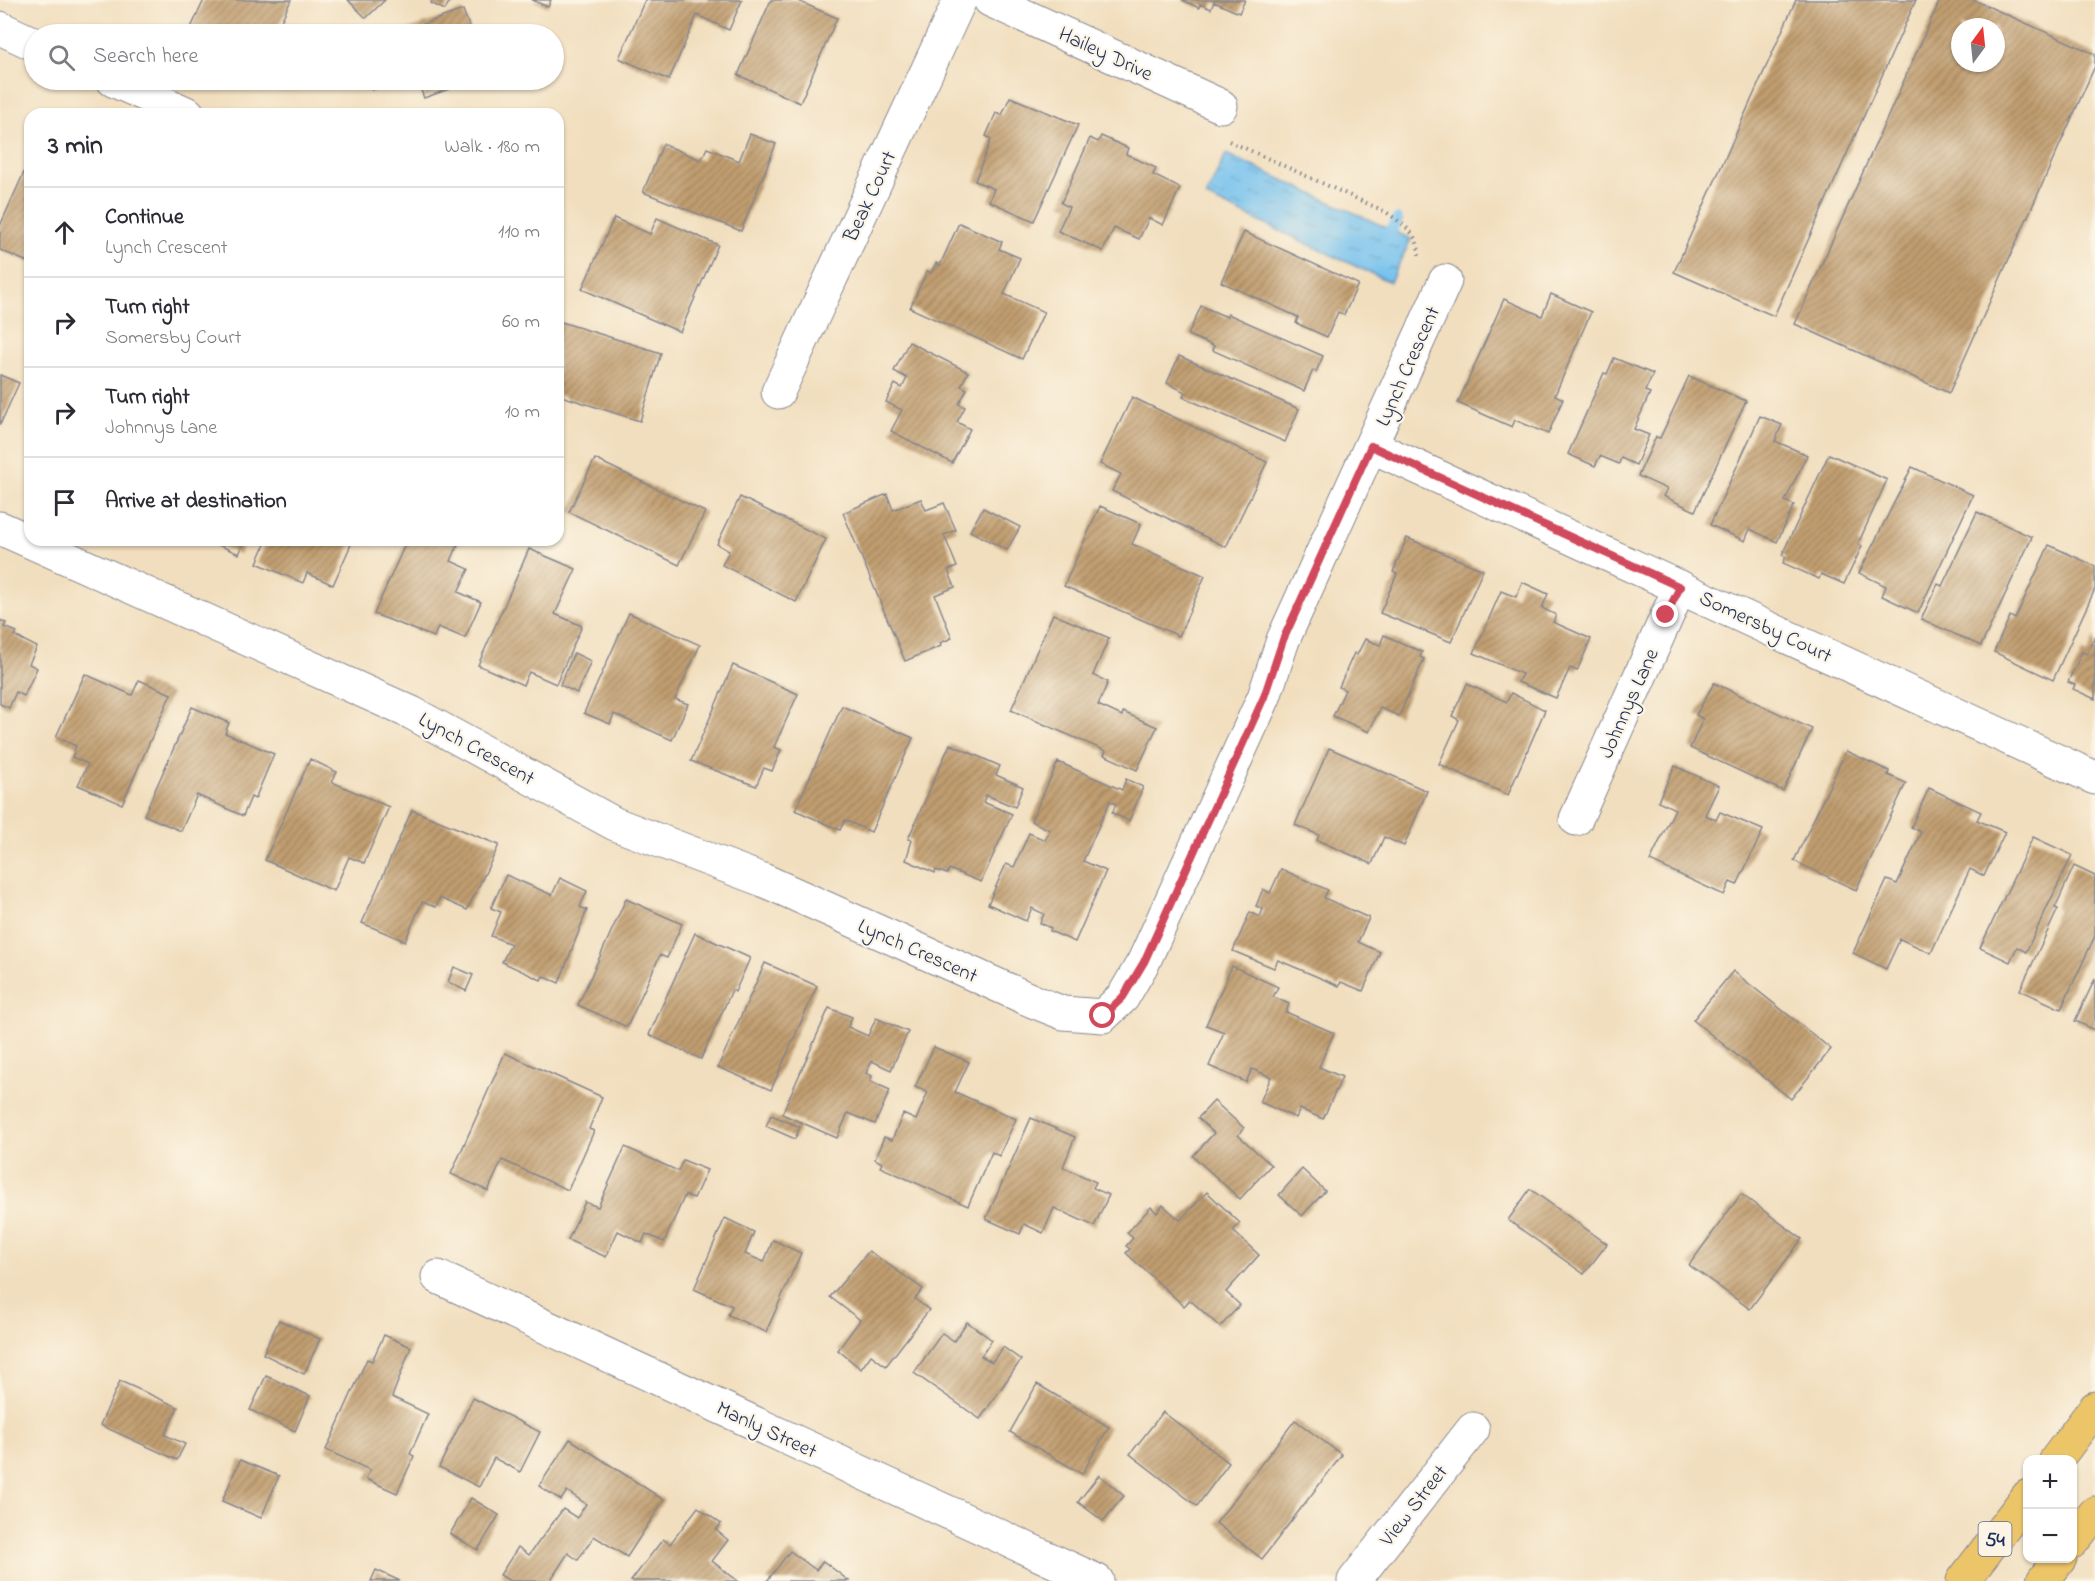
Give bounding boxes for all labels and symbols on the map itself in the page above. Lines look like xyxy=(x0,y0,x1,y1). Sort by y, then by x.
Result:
north arrow xyxy=(1951,18,2005,72)
street label: Hailey Drive xyxy=(1052,20,1158,92)
street label: Beak Court xyxy=(836,146,905,248)
street label: Lynch Crescent xyxy=(1369,302,1451,432)
street label: Somersby Court xyxy=(1693,584,1836,673)
route end xyxy=(1652,601,1678,627)
street label: Johnnys Lane xyxy=(1592,643,1670,764)
street label: Lynch Crescent xyxy=(412,705,540,796)
street label: Lynch Crescent xyxy=(852,912,982,994)
route start xyxy=(1089,1002,1115,1028)
street label: Manly Street xyxy=(710,1394,821,1469)
street label: View Street xyxy=(1373,1459,1456,1554)
road number: 54 xyxy=(1978,1522,2012,1556)

